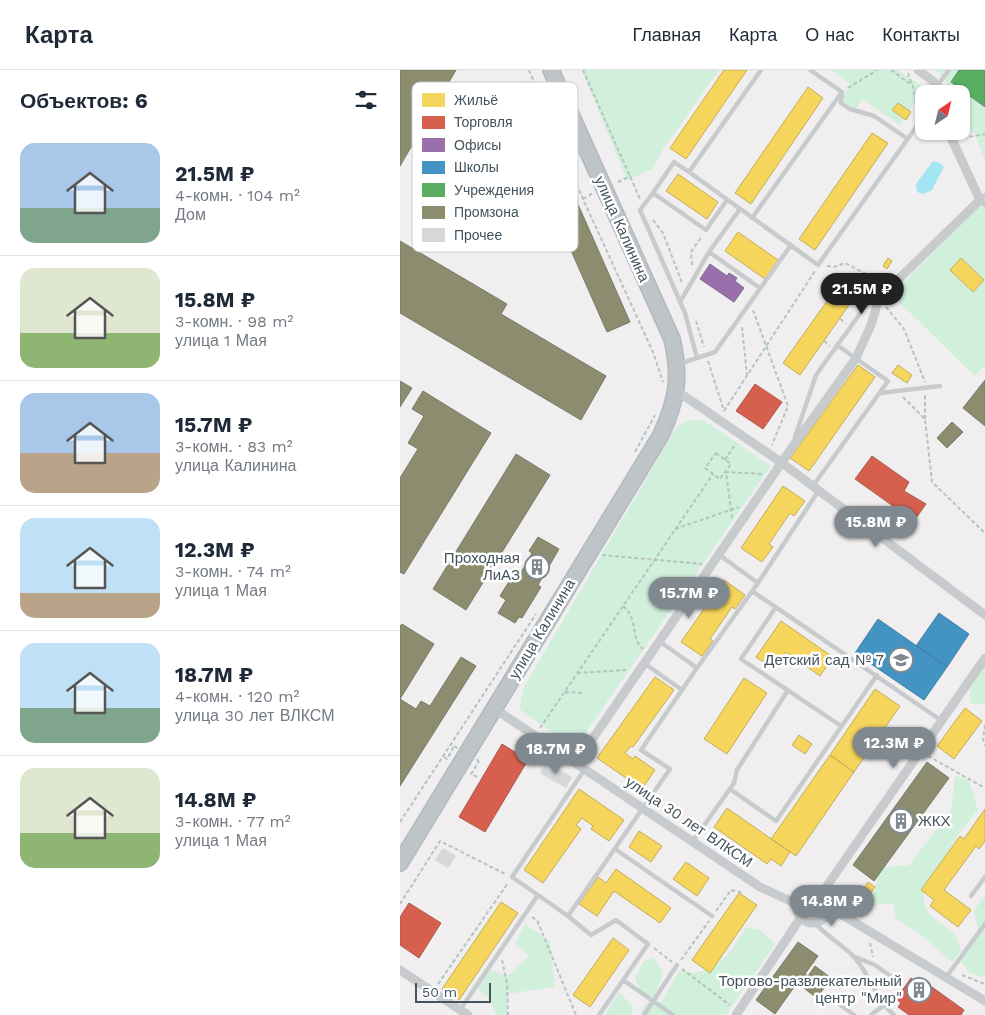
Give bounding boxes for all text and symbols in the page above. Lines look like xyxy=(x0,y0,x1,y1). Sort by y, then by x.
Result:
text: Карта xyxy=(25,21,93,49)
text: Главная xyxy=(632,24,701,45)
text: Карта xyxy=(729,24,777,45)
text: О нас xyxy=(805,24,854,45)
text: Контакты xyxy=(882,24,960,45)
legend xyxy=(412,82,578,252)
north arrow xyxy=(915,85,970,140)
map controls xyxy=(915,85,970,140)
icon: filters xyxy=(352,86,380,114)
text: Объектов: 6 xyxy=(20,88,148,113)
text: Жильё xyxy=(454,92,498,108)
text: Торговля xyxy=(454,114,512,130)
text: Офисы xyxy=(454,137,501,153)
text: Школы xyxy=(454,159,499,175)
text: 21.5M ₽ xyxy=(175,161,254,186)
icon: home xyxy=(60,163,120,223)
street label: улица Калинина xyxy=(591,173,654,285)
text: Учреждения xyxy=(454,182,534,198)
text: 4-комн. · 104 m² xyxy=(175,186,300,205)
text: Промзона xyxy=(454,204,519,220)
text: Дом xyxy=(175,205,206,224)
text: Прочее xyxy=(454,227,502,243)
pin: 21.5M ₽ xyxy=(816,272,908,315)
text: 21.5M ₽ xyxy=(832,279,892,298)
text: 15.8M ₽ xyxy=(175,287,255,312)
icon: home xyxy=(60,288,120,348)
text: 3-комн. · 98 m² xyxy=(175,312,293,331)
text: улица 1 Мая xyxy=(175,331,267,350)
text: 15.7M ₽ xyxy=(175,412,252,437)
icon: home xyxy=(60,413,120,473)
text: 3-комн. · 83 m² xyxy=(175,437,293,456)
text: улица Калинина xyxy=(175,456,296,475)
pin: 15.8M ₽ xyxy=(830,506,922,548)
text: 15.8M ₽ xyxy=(845,512,907,531)
text: 12.3M ₽ xyxy=(175,537,255,562)
icon: home xyxy=(60,538,120,598)
place label: Проходная ЛиАЗ xyxy=(444,549,520,584)
building icon: Проходная ЛиАЗ xyxy=(524,554,550,580)
text: 3-комн. · 74 m² xyxy=(175,562,291,581)
street label: улица Калинина xyxy=(505,575,579,682)
pin: 15.7M ₽ xyxy=(643,576,735,619)
text: улица 1 Мая xyxy=(175,581,267,600)
text: 15.7M ₽ xyxy=(660,583,718,602)
school or university icon: Детский сад № 7 xyxy=(888,647,914,673)
place label: Детский сад № 7 xyxy=(764,651,884,669)
text: 18.7M ₽ xyxy=(175,662,253,687)
icon: home xyxy=(60,663,120,723)
text: 4-комн. · 120 m² xyxy=(175,687,299,706)
text: улица 30 лет ВЛКСМ xyxy=(175,706,335,725)
pin: 12.3M ₽ xyxy=(848,726,940,769)
pin: 18.7M ₽ xyxy=(510,732,602,775)
text: 12.3M ₽ xyxy=(864,733,924,752)
text: 18.7M ₽ xyxy=(526,739,586,758)
street label: улица 30 лет ВЛКСМ xyxy=(622,773,756,871)
text: 14.8M ₽ xyxy=(175,787,256,812)
icon: home xyxy=(60,788,120,848)
building icon: ЖКХ xyxy=(888,808,914,834)
text: 3-комн. · 77 m² xyxy=(175,812,291,831)
place label: ЖКХ xyxy=(918,812,951,830)
text: улица 1 Мая xyxy=(175,831,267,850)
pin: 14.8M ₽ xyxy=(786,884,878,927)
text: 14.8M ₽ xyxy=(801,891,863,910)
place label: Торгово-развлекательный центр "Мир" xyxy=(718,972,902,1007)
building icon: Торгово-развлекательный центр "Мир" xyxy=(906,977,932,1003)
scale bar xyxy=(415,980,491,1003)
text: 50 m xyxy=(422,984,457,1000)

